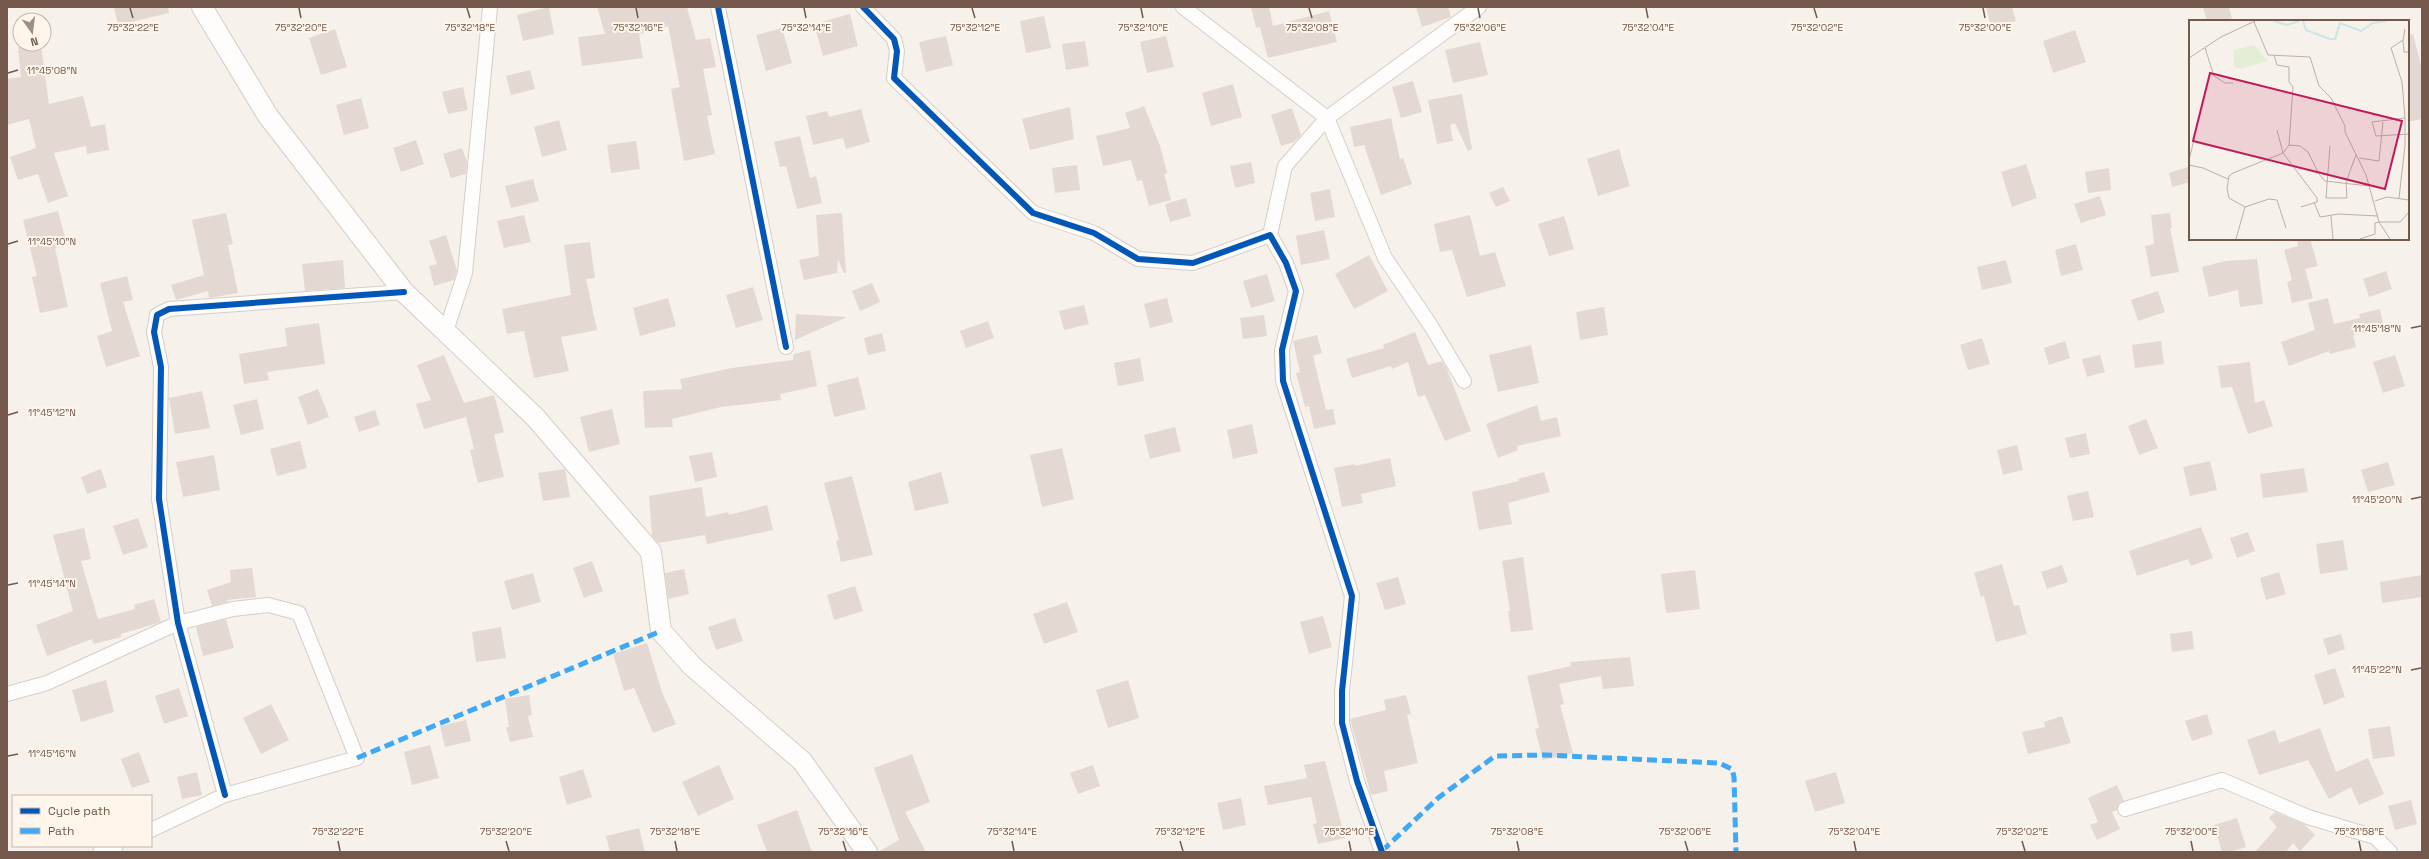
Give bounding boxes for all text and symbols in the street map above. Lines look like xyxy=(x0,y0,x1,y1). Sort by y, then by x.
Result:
north arrow xyxy=(12,12,52,52)
inset map xyxy=(2189,20,2409,240)
text: 75°32'22"E xyxy=(107,21,159,34)
text: 75°32'20"E xyxy=(275,21,328,34)
text: 75°32'18"E xyxy=(445,21,496,34)
text: 75°32'16"E xyxy=(613,21,663,34)
text: 75°32'14"E xyxy=(781,21,831,34)
text: 75°32'12"E xyxy=(950,21,1000,34)
text: 75°32'10"E xyxy=(1118,21,1169,34)
text: 75°32'08"E xyxy=(1286,21,1339,34)
text: 75°32'06"E xyxy=(1454,21,1507,34)
text: 75°32'04"E xyxy=(1622,21,1674,34)
text: 75°32'02"E xyxy=(1791,21,1844,34)
text: 75°32'00"E xyxy=(1959,21,2012,34)
text: N xyxy=(29,34,40,49)
text: 11°45'08"N xyxy=(27,64,77,77)
text: 11°45'10"N xyxy=(28,235,76,248)
text: 11°45'18"N xyxy=(2353,322,2401,335)
text: 11°45'12"N xyxy=(28,406,76,419)
text: 11°45'20"N xyxy=(2352,493,2402,506)
text: 11°45'14"N xyxy=(28,577,76,590)
text: 11°45'22"N xyxy=(2352,663,2402,676)
text: 11°45'16"N xyxy=(28,747,76,760)
legend xyxy=(12,795,152,847)
text: Cycle path xyxy=(48,803,110,819)
text: Path xyxy=(48,823,74,839)
text: 75°32'22"E xyxy=(312,825,364,838)
text: 75°32'20"E xyxy=(480,825,533,838)
text: 75°32'18"E xyxy=(650,825,701,838)
text: 75°32'16"E xyxy=(818,825,868,838)
text: 75°32'14"E xyxy=(987,825,1037,838)
text: 75°32'12"E xyxy=(1155,825,1205,838)
text: 75°32'10"E xyxy=(1324,825,1375,838)
text: 75°32'08"E xyxy=(1491,825,1544,838)
text: 75°32'06"E xyxy=(1659,825,1712,838)
text: 75°32'04"E xyxy=(1828,825,1880,838)
text: 75°32'02"E xyxy=(1996,825,2049,838)
text: 75°32'00"E xyxy=(2165,825,2218,838)
text: 75°31'58"E xyxy=(2334,825,2384,838)

